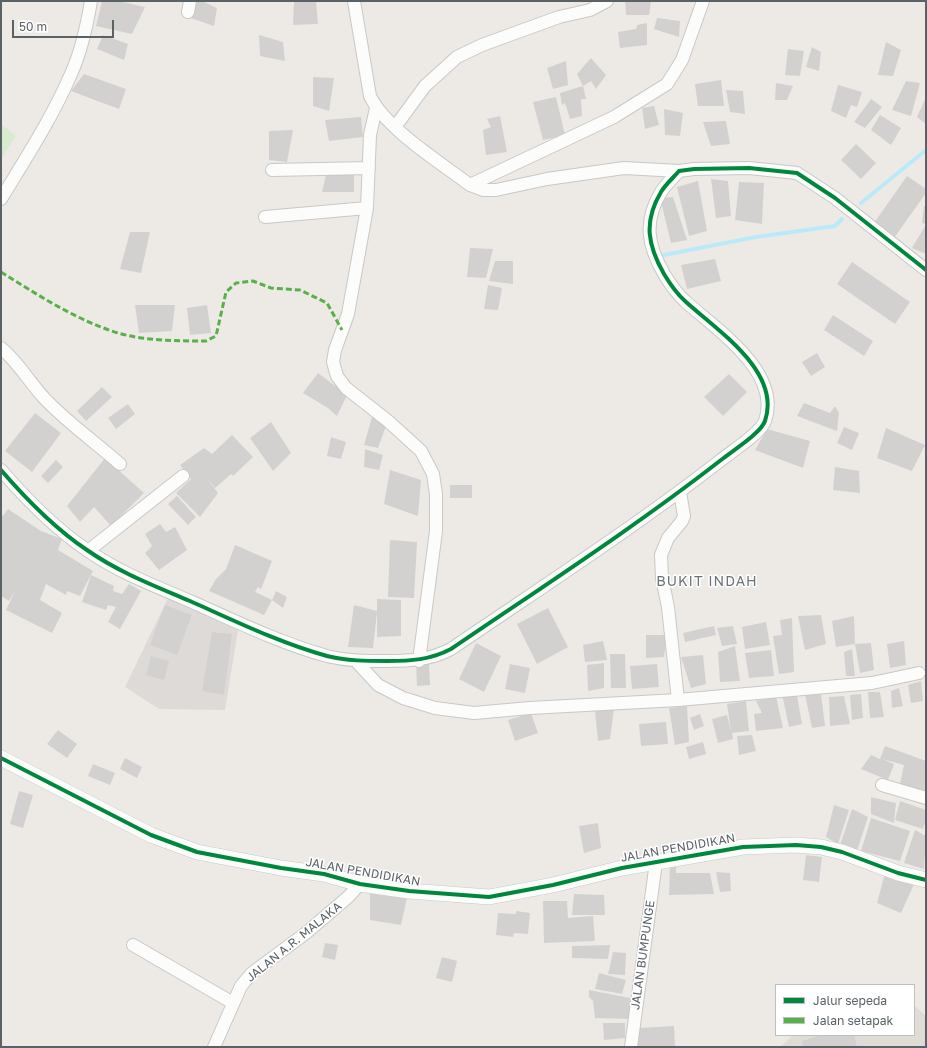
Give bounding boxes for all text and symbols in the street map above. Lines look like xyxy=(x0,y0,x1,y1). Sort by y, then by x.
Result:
scale bar xyxy=(14,12,116,38)
text: 50 m xyxy=(19,19,47,34)
district label: BUKIT INDAH xyxy=(656,574,758,590)
street label: JALAN PENDIDIKAN xyxy=(620,831,736,865)
street label: JALAN PENDIDIKAN xyxy=(305,855,421,889)
street label: JALAN A.R. MALAKA xyxy=(243,899,345,985)
street label: JALAN BUMPUNGE xyxy=(628,899,658,1011)
legend xyxy=(775,984,915,1036)
text: Jalur sepeda xyxy=(813,993,887,1008)
text: Jalan setapak xyxy=(813,1013,893,1028)

